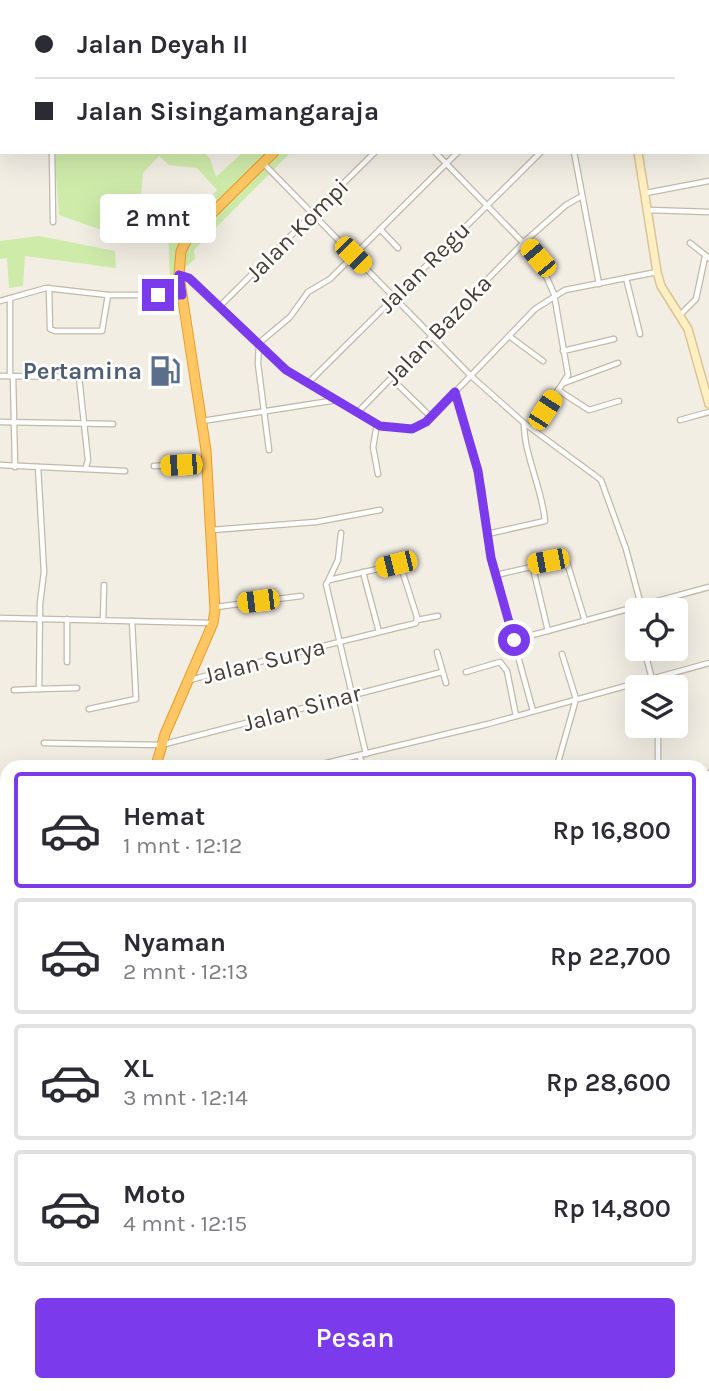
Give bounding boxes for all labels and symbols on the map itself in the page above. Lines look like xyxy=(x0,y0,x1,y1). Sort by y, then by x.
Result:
street label: Jalan Kompi xyxy=(240,173,354,287)
callout: 2 mnt xyxy=(100,194,216,243)
street label: Jalan Regu xyxy=(372,215,476,319)
car xyxy=(331,233,376,277)
car xyxy=(517,235,560,281)
street label: Jalan Bazoka xyxy=(378,269,498,391)
route end xyxy=(142,279,174,311)
fuel station icon: Pertamina xyxy=(148,354,182,388)
place label: Pertamina xyxy=(23,357,142,385)
car xyxy=(525,387,566,433)
car xyxy=(160,453,203,477)
car xyxy=(526,547,571,575)
car xyxy=(374,549,419,579)
car xyxy=(236,588,281,614)
route start xyxy=(498,624,530,656)
street label: Jalan Surya xyxy=(200,632,328,690)
street label: Jalan Sinar xyxy=(240,679,364,737)

